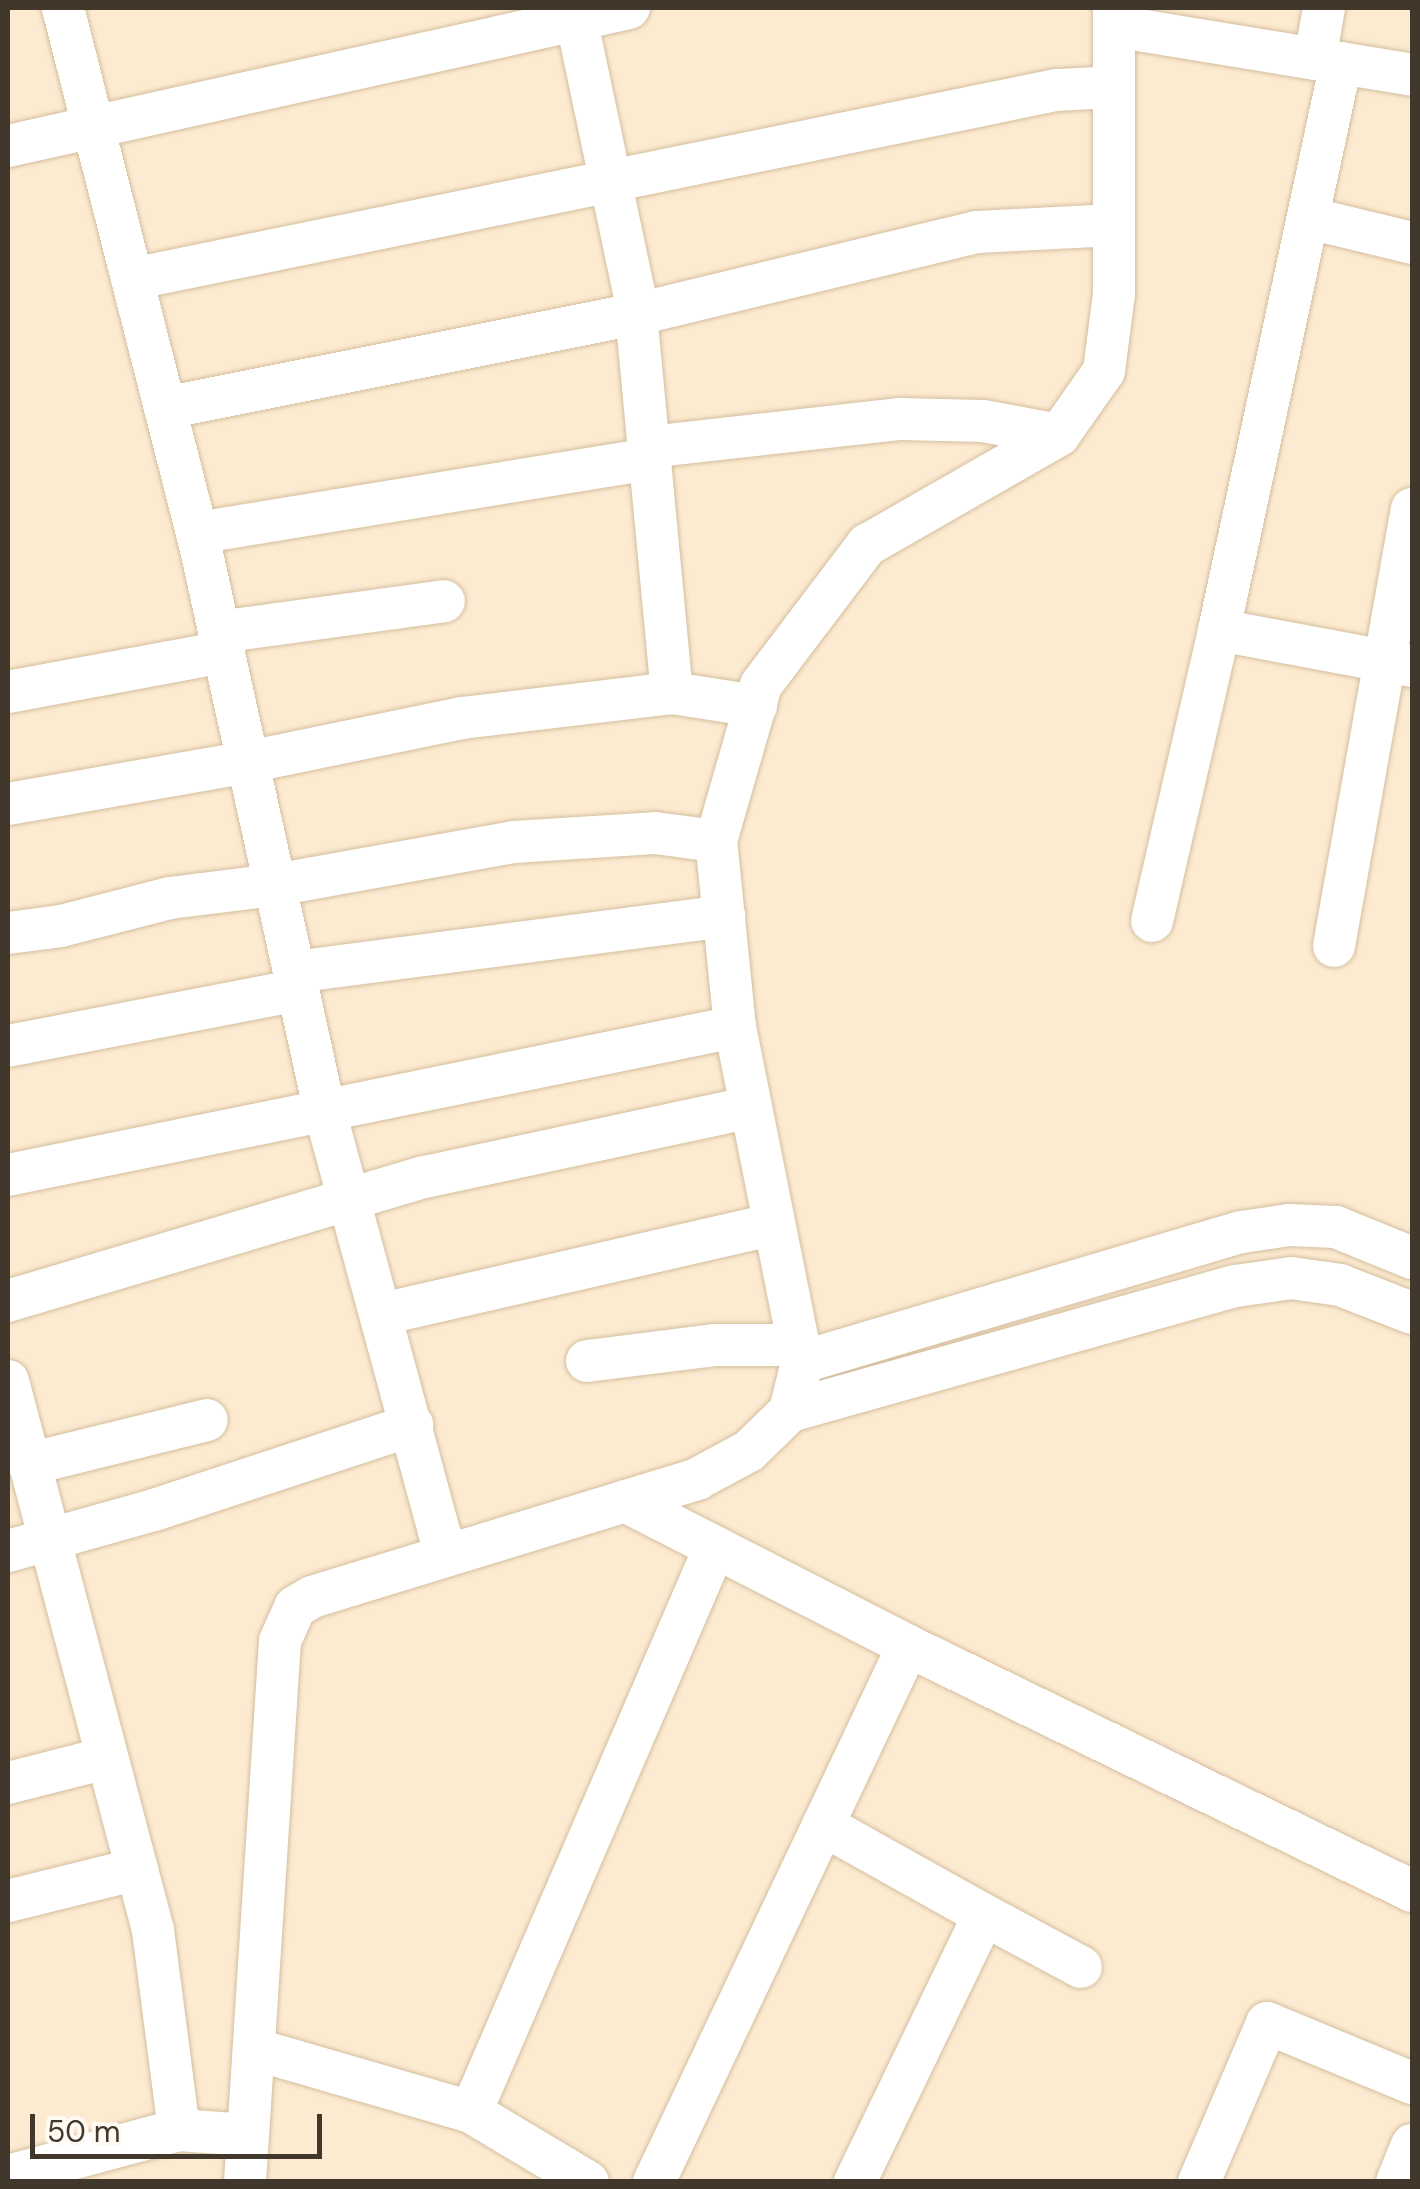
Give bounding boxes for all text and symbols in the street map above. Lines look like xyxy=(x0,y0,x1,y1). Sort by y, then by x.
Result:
scale bar xyxy=(35,2094,328,2156)
text: 50 m xyxy=(47,2112,121,2151)

